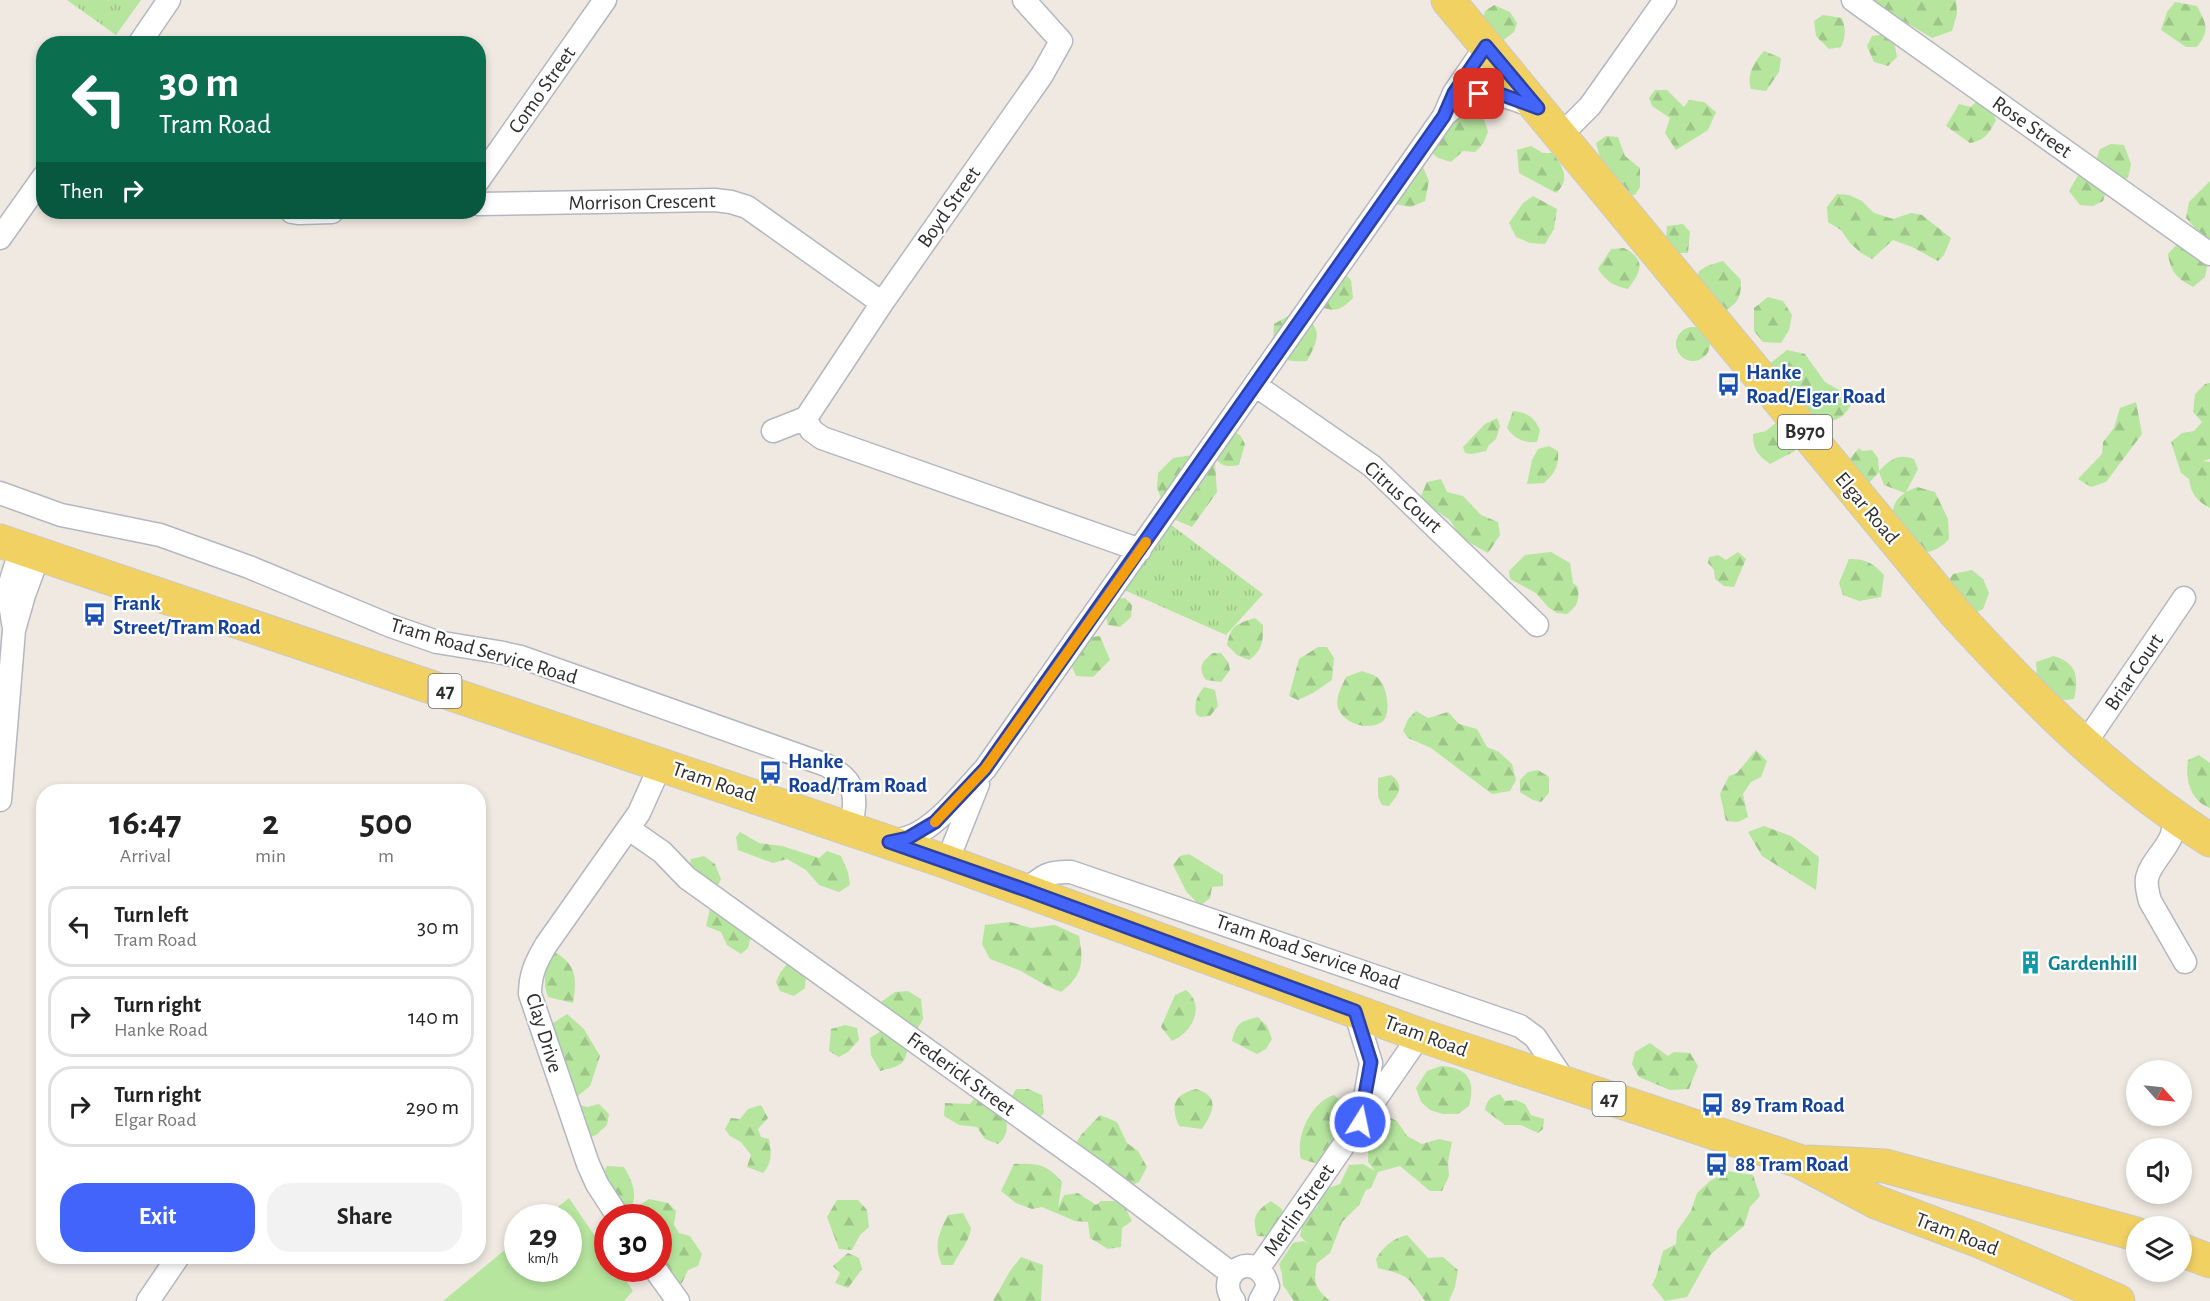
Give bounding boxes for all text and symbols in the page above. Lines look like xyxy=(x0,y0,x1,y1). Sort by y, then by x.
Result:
street label: Como Street xyxy=(505,43,580,137)
icon: left xyxy=(60,60,138,138)
text: 30 m xyxy=(159,62,239,104)
pin xyxy=(1453,68,1504,119)
icon: arrive xyxy=(1462,77,1495,110)
street label: Rose Street xyxy=(1988,92,2076,162)
text: Tram Road xyxy=(159,111,271,138)
street label: Boyd Street xyxy=(914,162,985,251)
icon: right xyxy=(116,174,149,207)
text: Then xyxy=(60,180,104,202)
street label: Morrison Crescent xyxy=(568,190,716,214)
place label: Hanke Road/Elgar Road xyxy=(1746,362,1886,407)
bus stop icon: Hanke Road/Elgar Road xyxy=(1715,371,1741,397)
road number: B970 xyxy=(1778,415,1832,449)
street label: Citrus Court xyxy=(1360,457,1446,537)
street label: Elgar Road xyxy=(1831,468,1903,548)
place label: Frank Street/Tram Road xyxy=(113,593,261,638)
bus stop icon: Frank Street/Tram Road xyxy=(82,602,108,628)
street label: Tram Road Service Road xyxy=(388,614,580,688)
street label: Briar Court xyxy=(2101,630,2167,714)
road number: 47 xyxy=(428,674,462,708)
place label: Hanke Road/Tram Road xyxy=(788,751,927,796)
street label: Tram Road xyxy=(669,758,759,806)
bus stop icon: Hanke Road/Tram Road xyxy=(757,760,783,786)
text: 16:47 xyxy=(109,805,182,841)
text: 2 xyxy=(262,805,279,841)
text: 500 xyxy=(360,805,413,841)
text: Arrival xyxy=(120,846,171,866)
text: min xyxy=(255,846,286,866)
text: m xyxy=(378,846,394,866)
text: Turn left xyxy=(114,904,188,926)
icon: left xyxy=(63,910,96,943)
street label: Tram Road Service Road xyxy=(1213,911,1403,993)
text: 30 m xyxy=(417,916,459,938)
text: Tram Road xyxy=(114,930,197,950)
building icon: Gardenhill xyxy=(2017,950,2043,976)
place label: Gardenhill xyxy=(2048,953,2137,974)
street label: Clay Drive xyxy=(522,991,566,1075)
text: Turn right xyxy=(114,994,201,1016)
icon: right xyxy=(63,1000,96,1033)
text: 140 m xyxy=(408,1006,459,1028)
street label: Tram Road xyxy=(1382,1011,1471,1061)
text: Hanke Road xyxy=(114,1020,208,1040)
street label: Frederick Street xyxy=(903,1028,1019,1120)
north arrow xyxy=(2126,1060,2192,1126)
map controls xyxy=(2126,1060,2192,1282)
road number: 47 xyxy=(1592,1082,1626,1116)
text: Turn right xyxy=(114,1084,201,1106)
icon: right xyxy=(63,1090,96,1123)
position arrow xyxy=(1328,1090,1392,1154)
bus stop icon: 89 Tram Road xyxy=(1700,1092,1726,1118)
place label: 89 Tram Road xyxy=(1731,1095,1844,1116)
text: 290 m xyxy=(406,1096,459,1118)
text: Elgar Road xyxy=(114,1110,197,1130)
button: sound xyxy=(2126,1138,2192,1204)
bus stop icon: 88 Tram Road xyxy=(1704,1151,1730,1177)
place label: 88 Tram Road xyxy=(1735,1154,1849,1175)
street label: Merlin Street xyxy=(1260,1160,1338,1260)
button: Exit xyxy=(60,1183,255,1252)
button: Share xyxy=(267,1183,462,1252)
speed limit sign: 30 xyxy=(594,1204,672,1282)
street label: Tram Road xyxy=(1913,1209,2002,1259)
button: layers xyxy=(2126,1216,2192,1282)
text: 29 xyxy=(529,1221,557,1251)
text: km/h xyxy=(528,1251,558,1266)

